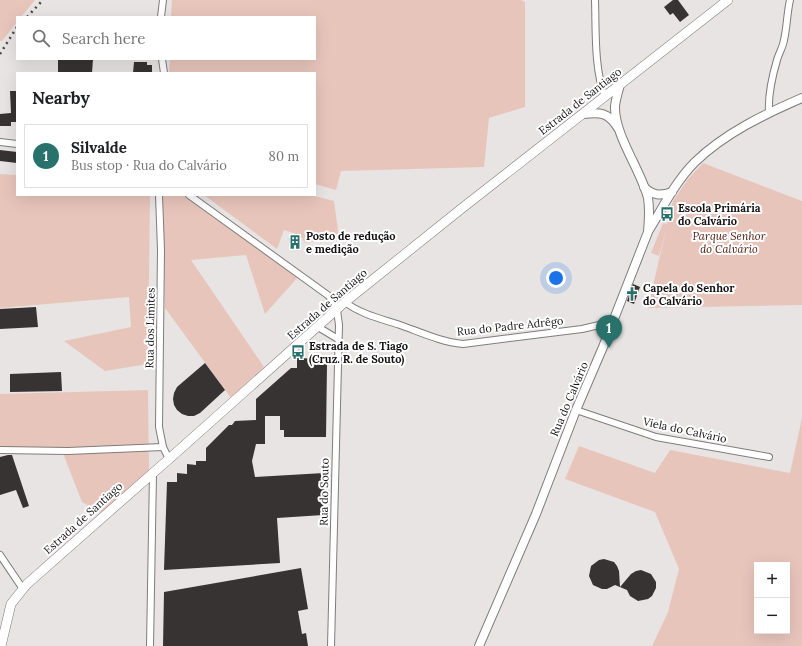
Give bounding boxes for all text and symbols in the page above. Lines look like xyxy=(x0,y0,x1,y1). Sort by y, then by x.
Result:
search box xyxy=(16,16,316,60)
icon: search xyxy=(30,27,52,49)
text: Search here xyxy=(62,29,145,48)
street label: Estrada de Santiago xyxy=(536,64,624,138)
text: Nearby xyxy=(32,87,90,109)
text: Silvalde xyxy=(71,138,127,157)
text: 1 xyxy=(43,148,49,165)
text: 80 m xyxy=(269,148,299,165)
text: Bus stop · Rua do Calvário xyxy=(71,157,227,174)
place label: Escola Primária do Calvário xyxy=(678,201,761,228)
bus stop icon: Escola Primária do Calvário xyxy=(659,206,675,222)
place label: Posto de redução e medição xyxy=(306,229,396,256)
park label: Parque Senhor do Calvário xyxy=(692,229,766,256)
building icon: Posto de redução e medição xyxy=(287,234,303,250)
street label: Estrada de Santiago xyxy=(284,266,370,342)
your location xyxy=(546,268,566,288)
place label: Capela do Senhor do Calvário xyxy=(643,281,735,308)
church icon: Capela do Senhor do Calvário xyxy=(624,286,640,302)
street label: Rua dos Limites xyxy=(142,287,158,369)
street label: Rua do Padre Adrêgo xyxy=(456,313,564,339)
pin: 1 xyxy=(596,315,622,348)
place label: Estrada de S. Tiago (Cruz. R. de Souto) xyxy=(309,339,408,367)
bus stop icon: Estrada de S. Tiago (Cruz. R. de Souto) xyxy=(290,344,306,360)
street label: Rua do Calvário xyxy=(547,360,591,438)
street label: Viela do Calvário xyxy=(641,414,728,446)
street label: Rua do Souto xyxy=(316,458,332,526)
street label: Estrada de Santiago xyxy=(41,479,125,557)
map controls xyxy=(754,562,790,634)
button: + xyxy=(754,562,790,598)
button: − xyxy=(754,598,790,634)

